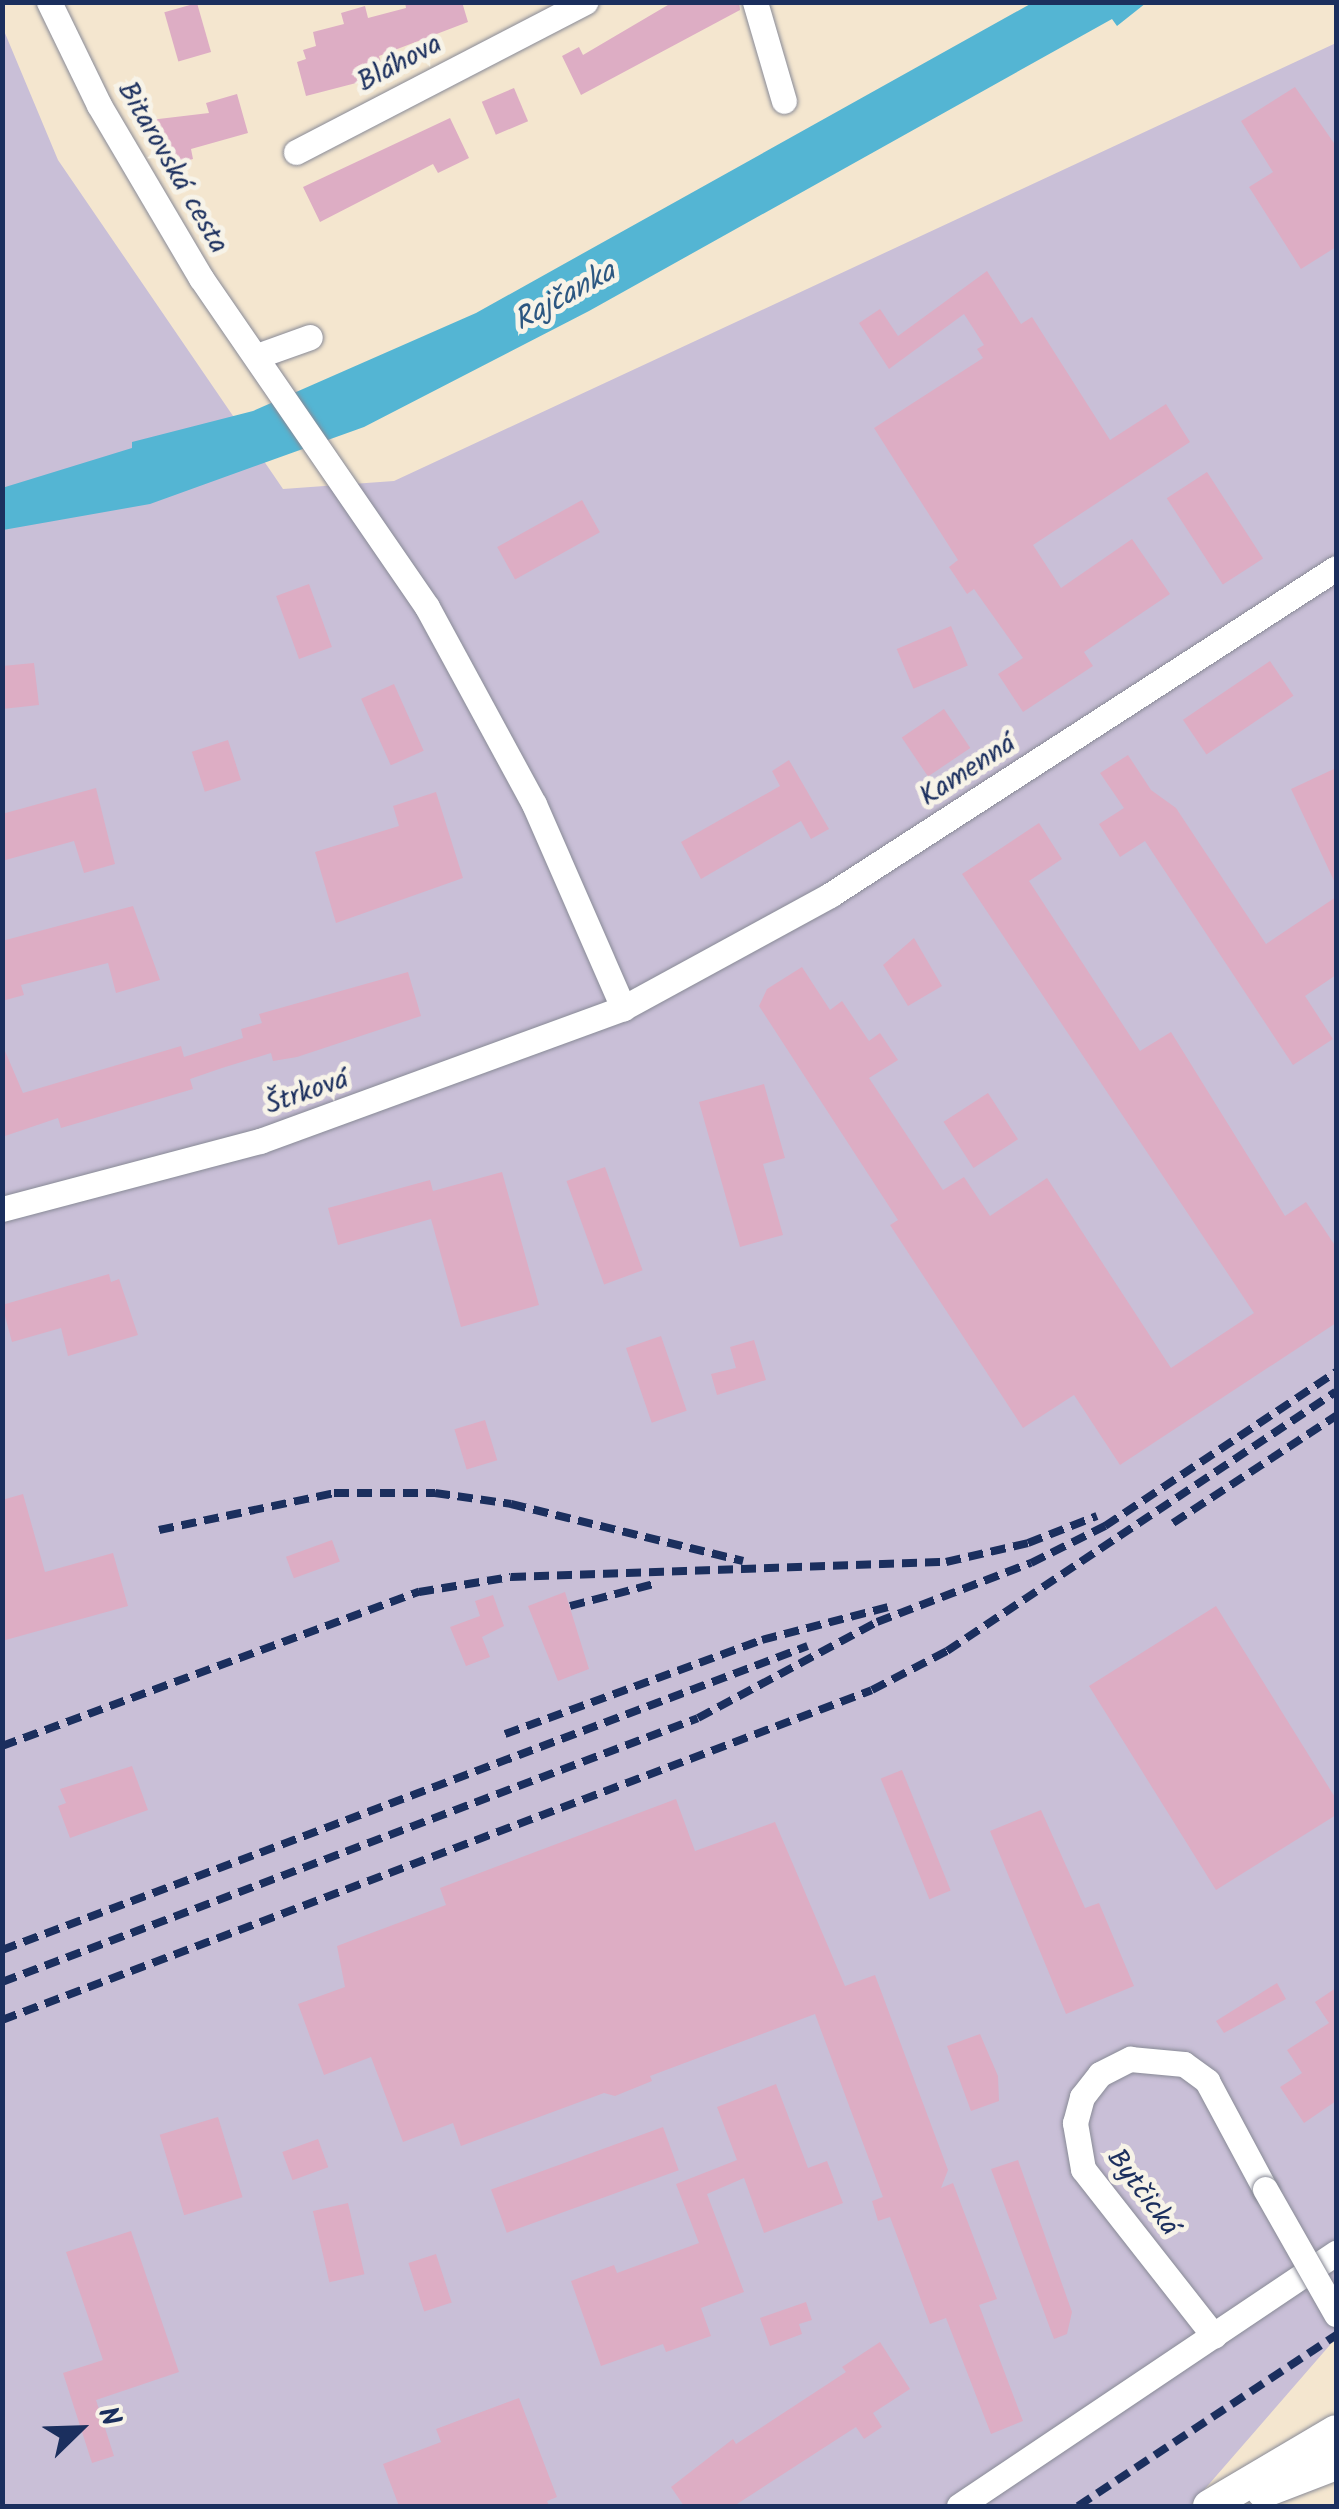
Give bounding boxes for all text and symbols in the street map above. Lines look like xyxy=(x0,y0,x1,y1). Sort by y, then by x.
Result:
street label: Bláhova xyxy=(352,28,448,100)
street label: Bitarovská cesta xyxy=(109,76,235,260)
water label: Rajčanka xyxy=(508,254,622,340)
street label: Kamenná xyxy=(914,728,1022,814)
street label: Štrková xyxy=(261,1063,353,1123)
street label: Bytčická xyxy=(1099,2143,1185,2243)
north arrow xyxy=(30,2379,130,2479)
text: N xyxy=(84,2400,132,2434)

